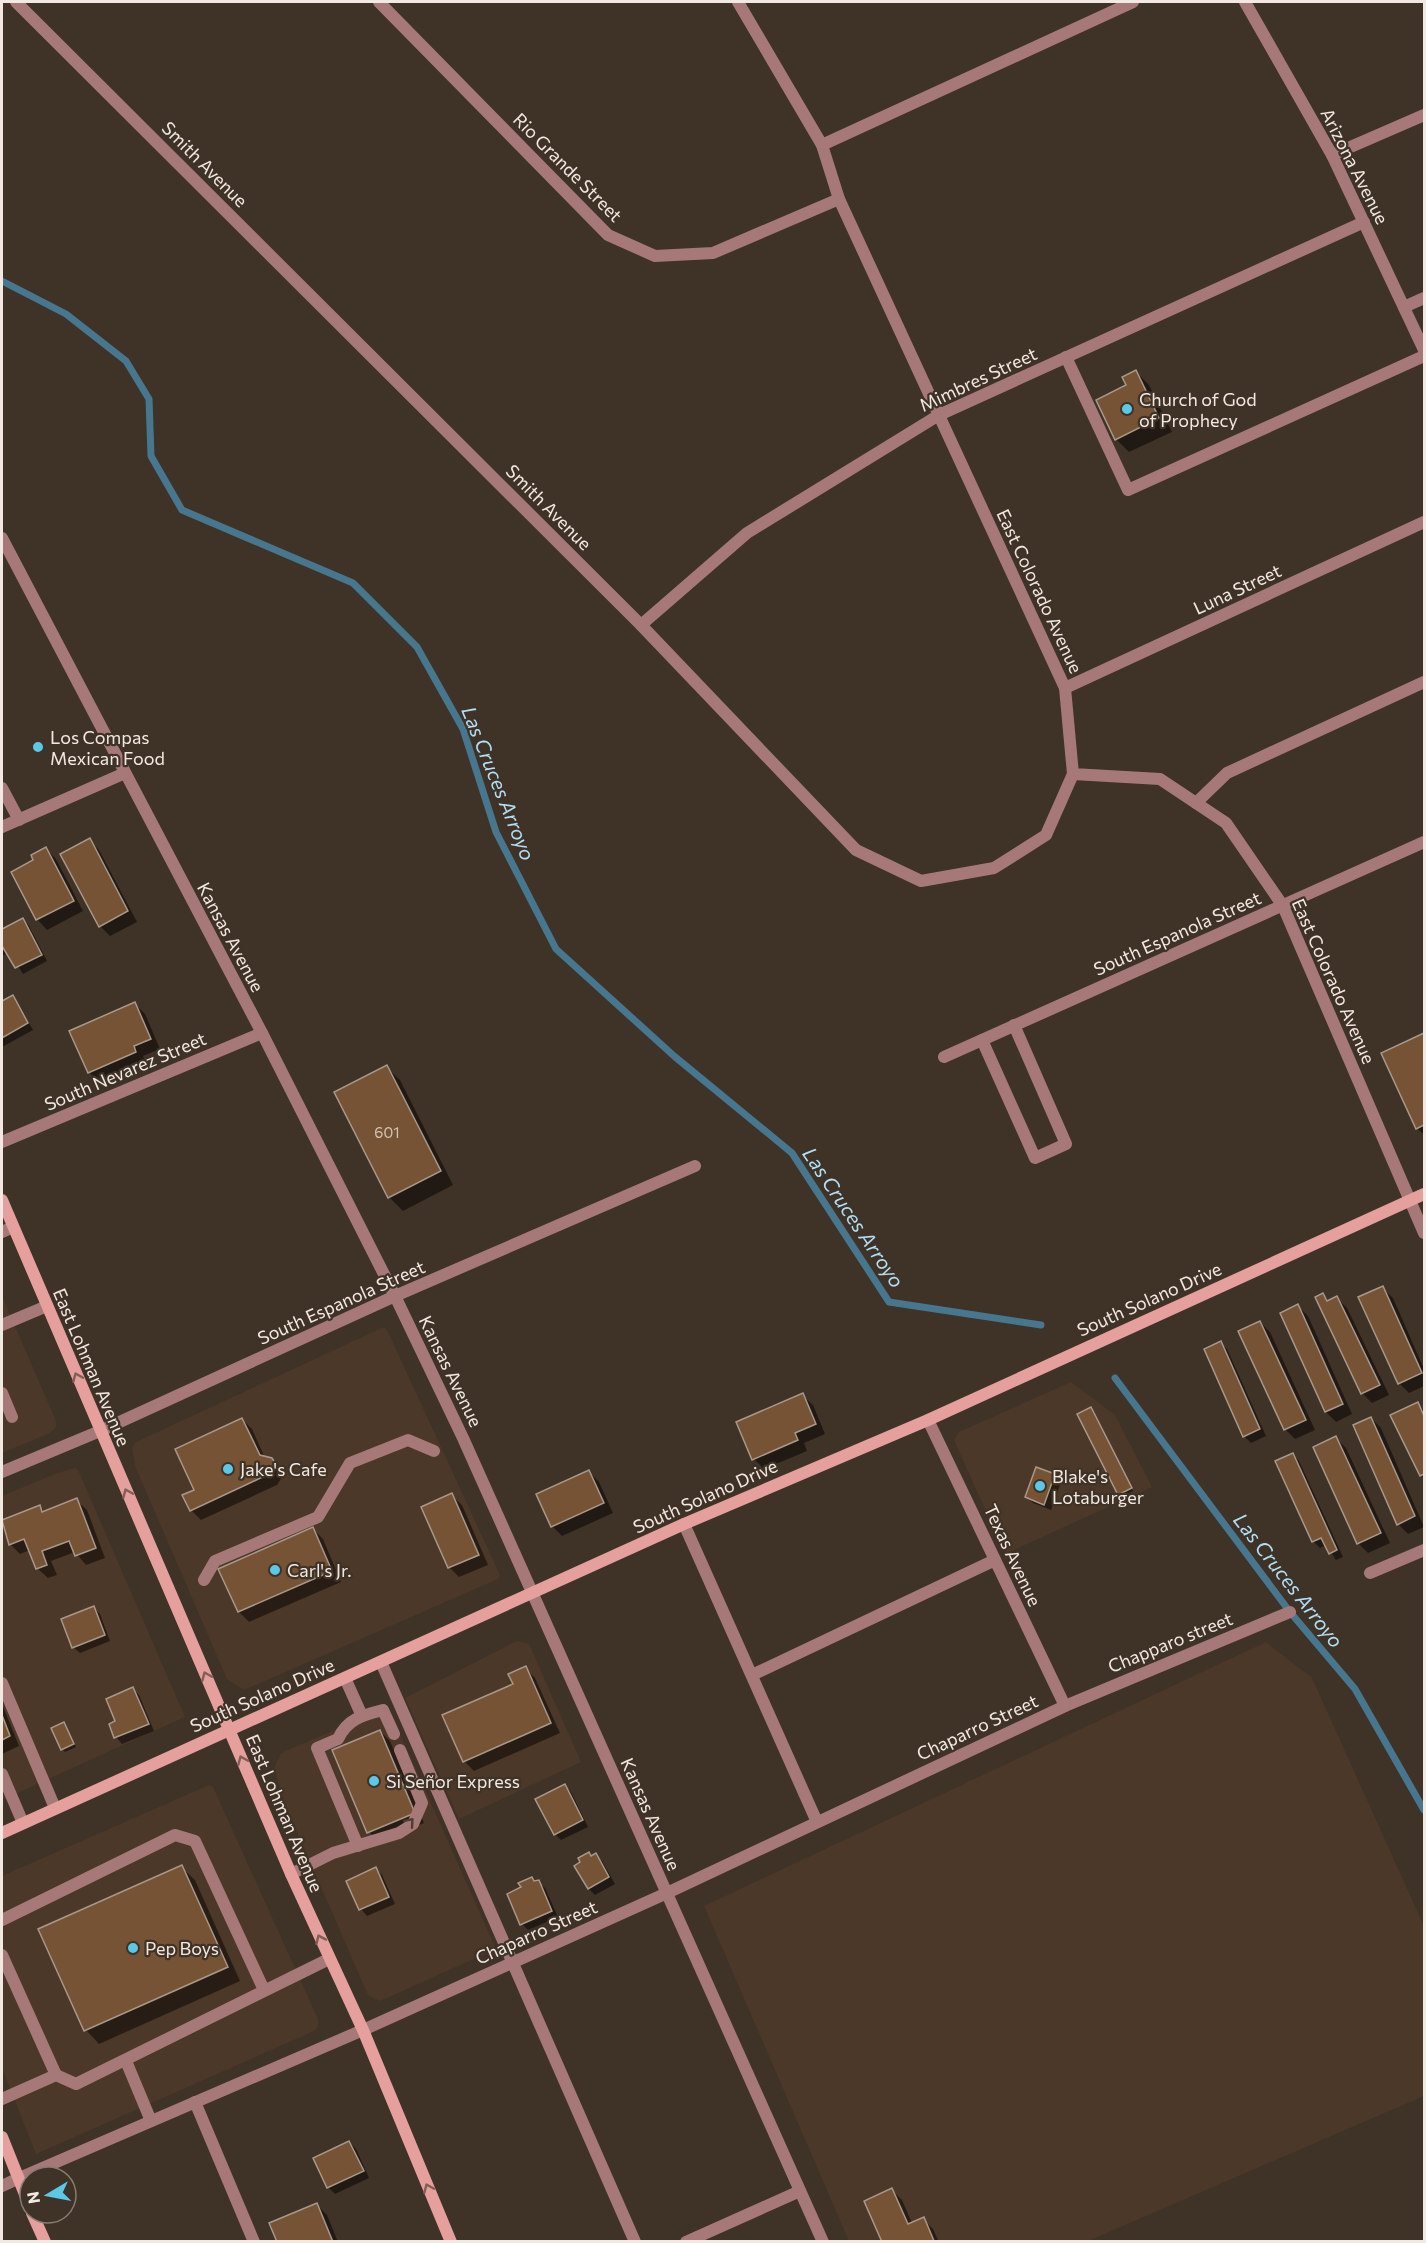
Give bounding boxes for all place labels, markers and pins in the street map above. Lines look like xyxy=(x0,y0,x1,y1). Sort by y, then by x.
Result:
place label: Church of God of Prophecy xyxy=(1139,388,1257,431)
marker: Church of God of Prophecy xyxy=(1120,402,1134,416)
place label: Los Compas Mexican Food xyxy=(50,726,165,769)
marker: Los Compas Mexican Food xyxy=(31,740,45,754)
place label: Jake's Cafe xyxy=(240,1458,327,1480)
marker: Jake's Cafe xyxy=(221,1462,235,1476)
place label: Blake's Lotaburger xyxy=(1052,1465,1144,1508)
marker: Blake's Lotaburger xyxy=(1033,1479,1047,1493)
place label: Carl's Jr. xyxy=(287,1559,352,1581)
marker: Carl's Jr. xyxy=(268,1563,282,1577)
place label: Si Señor Express xyxy=(386,1770,520,1792)
marker: Si Señor Express xyxy=(367,1774,381,1788)
place label: Pep Boys xyxy=(145,1937,219,1959)
marker: Pep Boys xyxy=(126,1941,140,1955)

